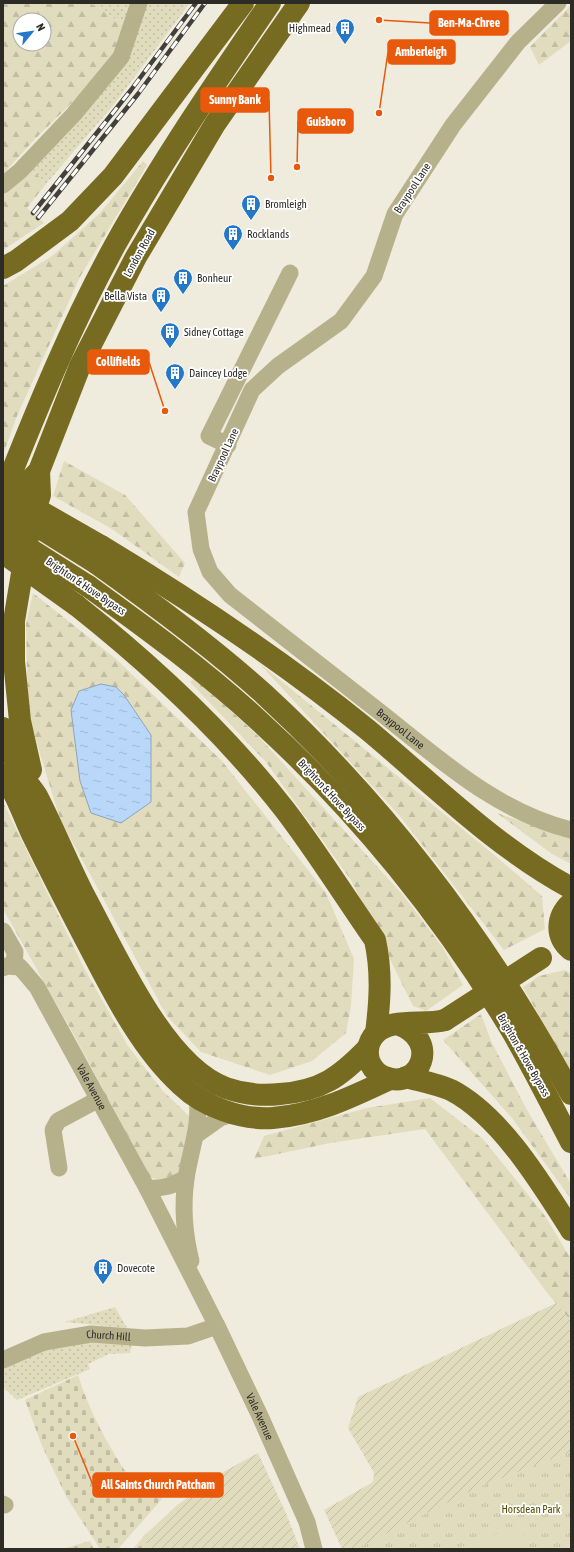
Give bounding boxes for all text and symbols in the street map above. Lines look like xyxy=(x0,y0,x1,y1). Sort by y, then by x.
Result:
callout: Ben-Ma-Chree xyxy=(430,11,508,35)
north arrow xyxy=(12,12,52,52)
text: Ben-Ma-Chree xyxy=(438,16,501,30)
building icon: Highmead xyxy=(334,17,356,45)
text: N xyxy=(34,21,48,33)
place label: Highmead xyxy=(289,22,331,34)
callout: Amberleigh xyxy=(388,40,455,64)
text: Amberleigh xyxy=(394,45,447,59)
callout: Sunny Bank xyxy=(201,88,269,112)
text: Sunny Bank xyxy=(209,93,261,107)
callout: Guisboro xyxy=(298,109,353,133)
text: Guisboro xyxy=(306,115,346,129)
street label: Braypool Lane xyxy=(391,161,433,215)
building icon: Bromleigh xyxy=(240,193,262,221)
place label: Bromleigh xyxy=(265,198,307,210)
building icon: Rocklands xyxy=(222,223,244,251)
street label: London Road xyxy=(121,227,157,279)
place label: Rocklands xyxy=(247,228,289,240)
building icon: Bonheur xyxy=(172,267,194,295)
place label: Bonheur xyxy=(197,272,232,284)
building icon: Bella Vista xyxy=(150,285,172,313)
place label: Bella Vista xyxy=(104,290,147,302)
building icon: Sidney Cottage xyxy=(159,321,181,349)
place label: Sidney Cottage xyxy=(184,326,244,338)
callout: Collifields xyxy=(88,350,149,374)
text: Collifields xyxy=(96,355,141,369)
building icon: Daincey Lodge xyxy=(164,362,186,390)
place label: Daincey Lodge xyxy=(189,367,247,379)
street label: Braypool Lane xyxy=(205,426,241,484)
street label: Brighton & Hove Bypass xyxy=(44,555,128,617)
street label: Braypool Lane xyxy=(374,706,427,751)
street label: Brighton & Hove Bypass xyxy=(296,757,368,833)
street label: Brighton & Hove Bypass xyxy=(495,1011,553,1099)
street label: Vale Avenue xyxy=(75,1062,109,1112)
building icon: Dovecote xyxy=(92,1257,114,1285)
place label: Dovecote xyxy=(117,1262,155,1274)
street label: Church Hill xyxy=(85,1328,131,1343)
street label: Vale Avenue xyxy=(244,1391,276,1442)
callout: All Saints Church Patcham xyxy=(93,1473,223,1497)
text: All Saints Church Patcham xyxy=(100,1478,215,1492)
park label: Horsdean Park xyxy=(501,1503,561,1515)

